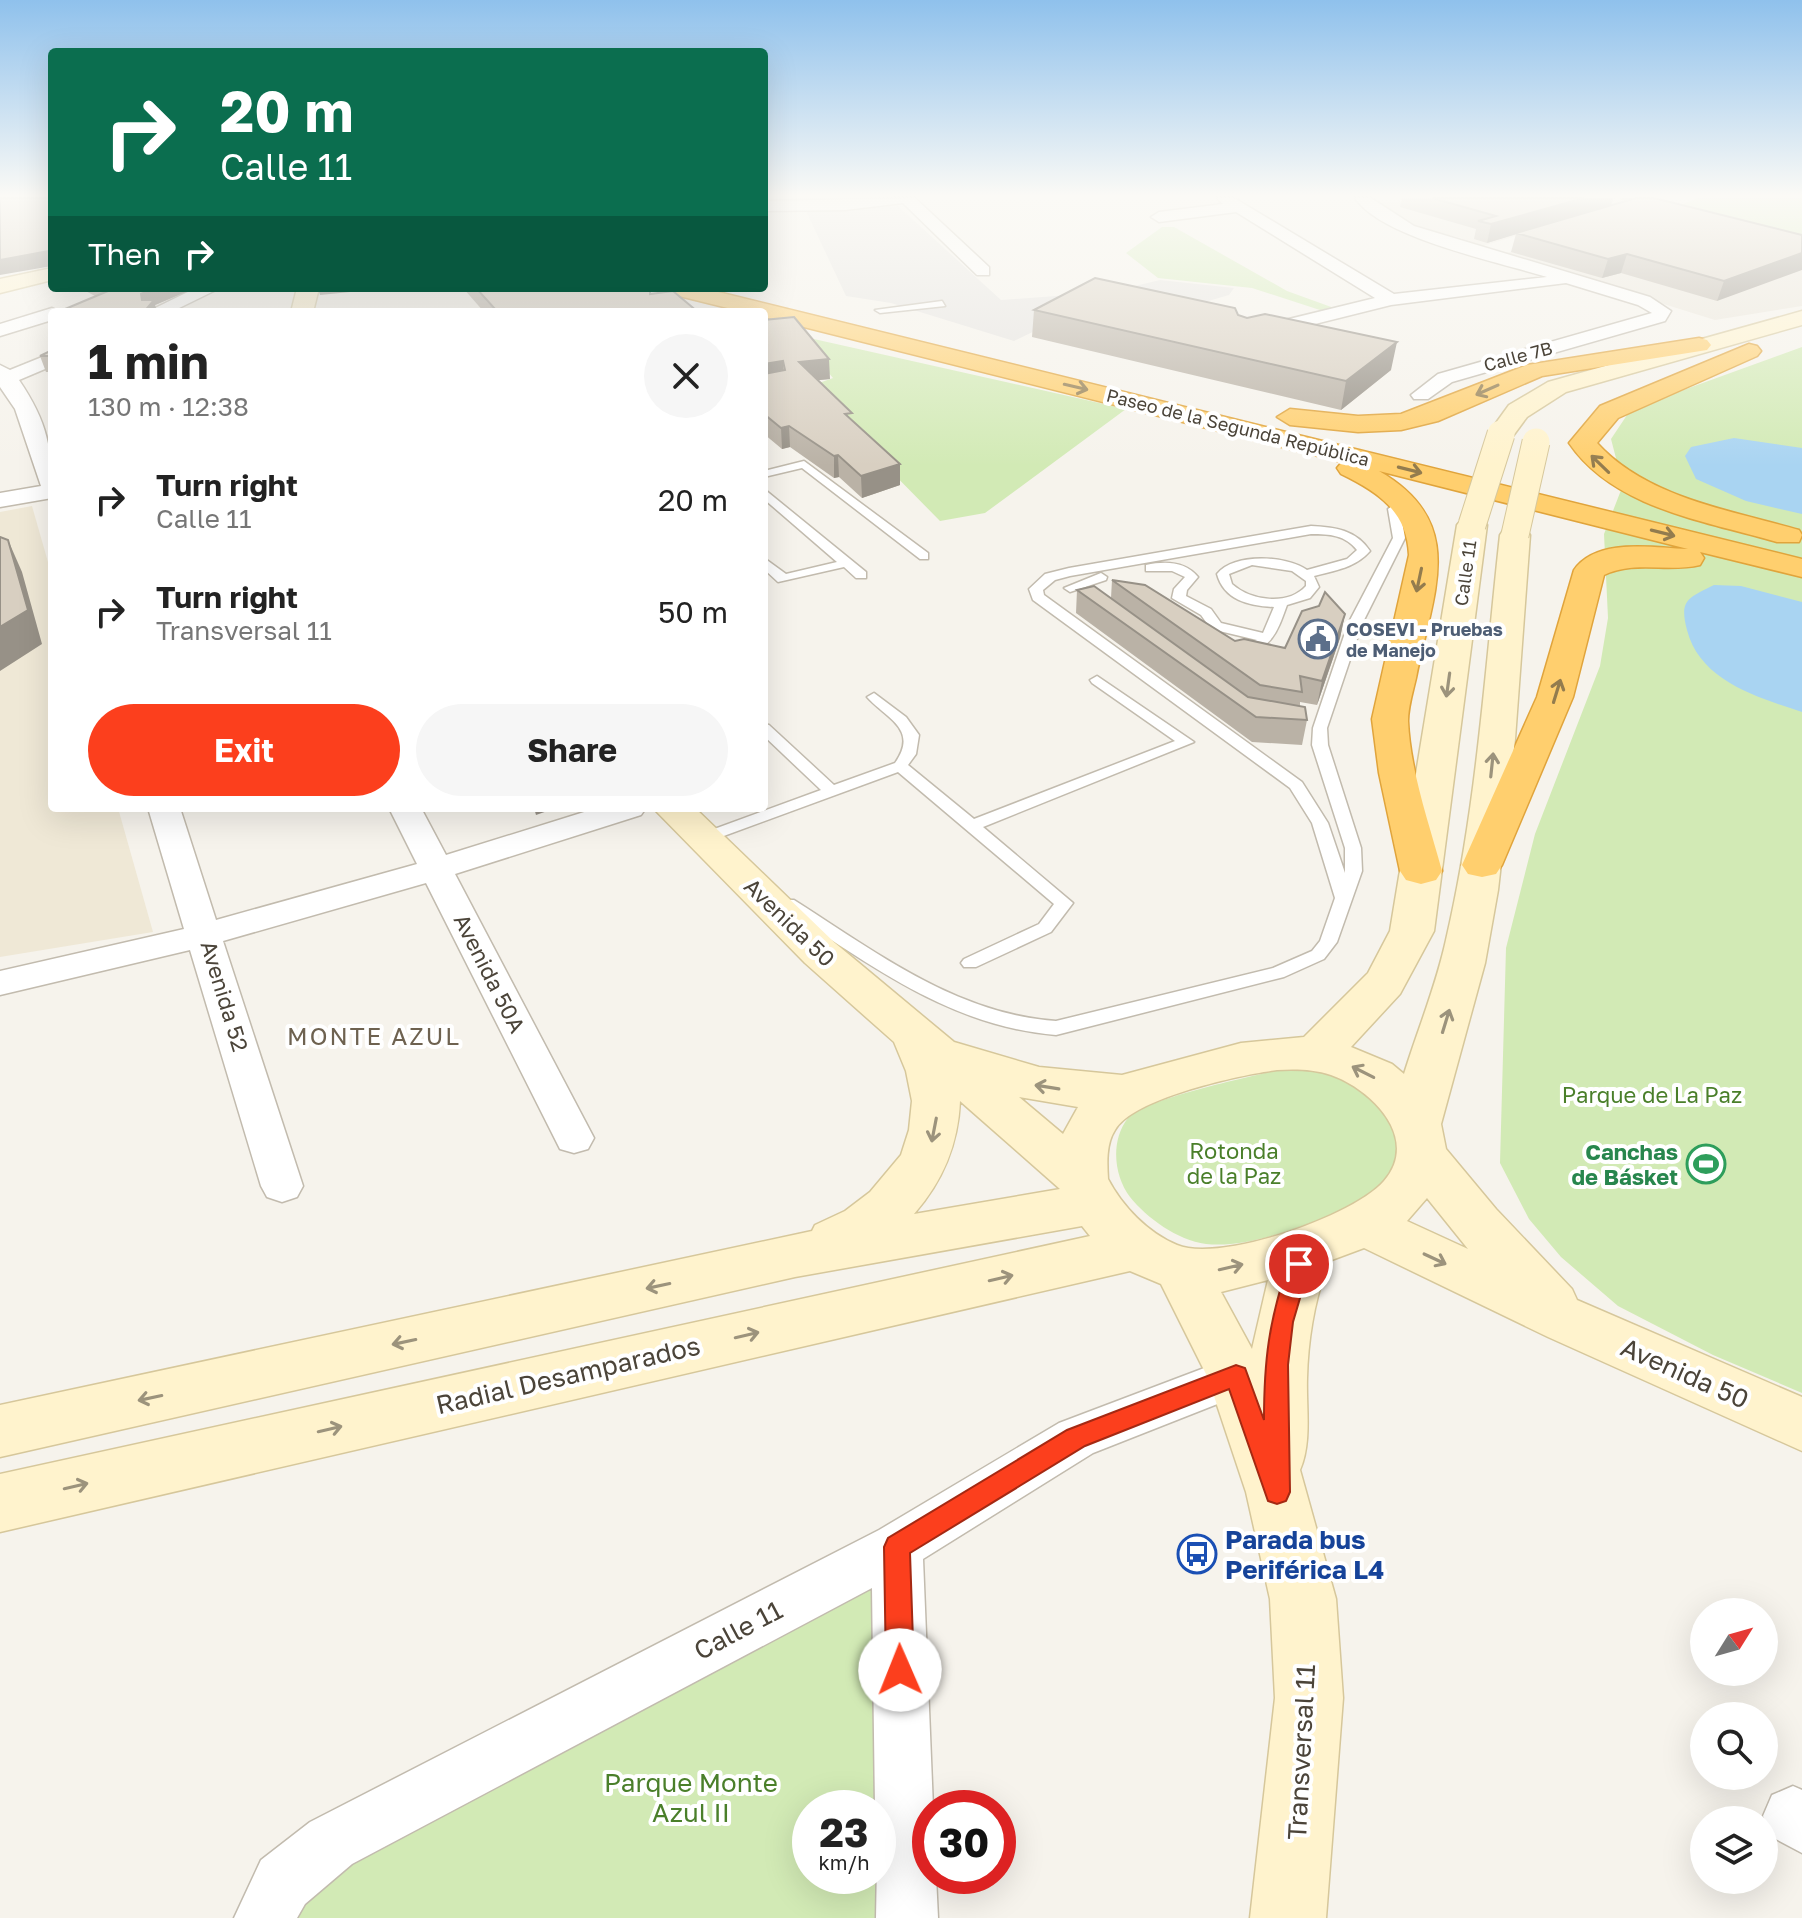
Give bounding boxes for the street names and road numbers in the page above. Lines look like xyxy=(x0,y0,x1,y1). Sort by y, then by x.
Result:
street label: Calle 7B xyxy=(1481,336,1555,376)
street label: Paseo de la Segunda República xyxy=(1104,384,1372,470)
street label: Calle 11 xyxy=(1450,538,1481,607)
street label: Avenida 50 xyxy=(739,872,841,972)
street label: Avenida 50A xyxy=(448,909,532,1037)
street label: Avenida 52 xyxy=(195,937,255,1055)
street label: Radial Desamparados xyxy=(433,1330,703,1420)
street label: Avenida 50 xyxy=(1616,1331,1754,1415)
street label: Calle 11 xyxy=(689,1594,787,1666)
street label: Transversal 11 xyxy=(1281,1663,1321,1841)

